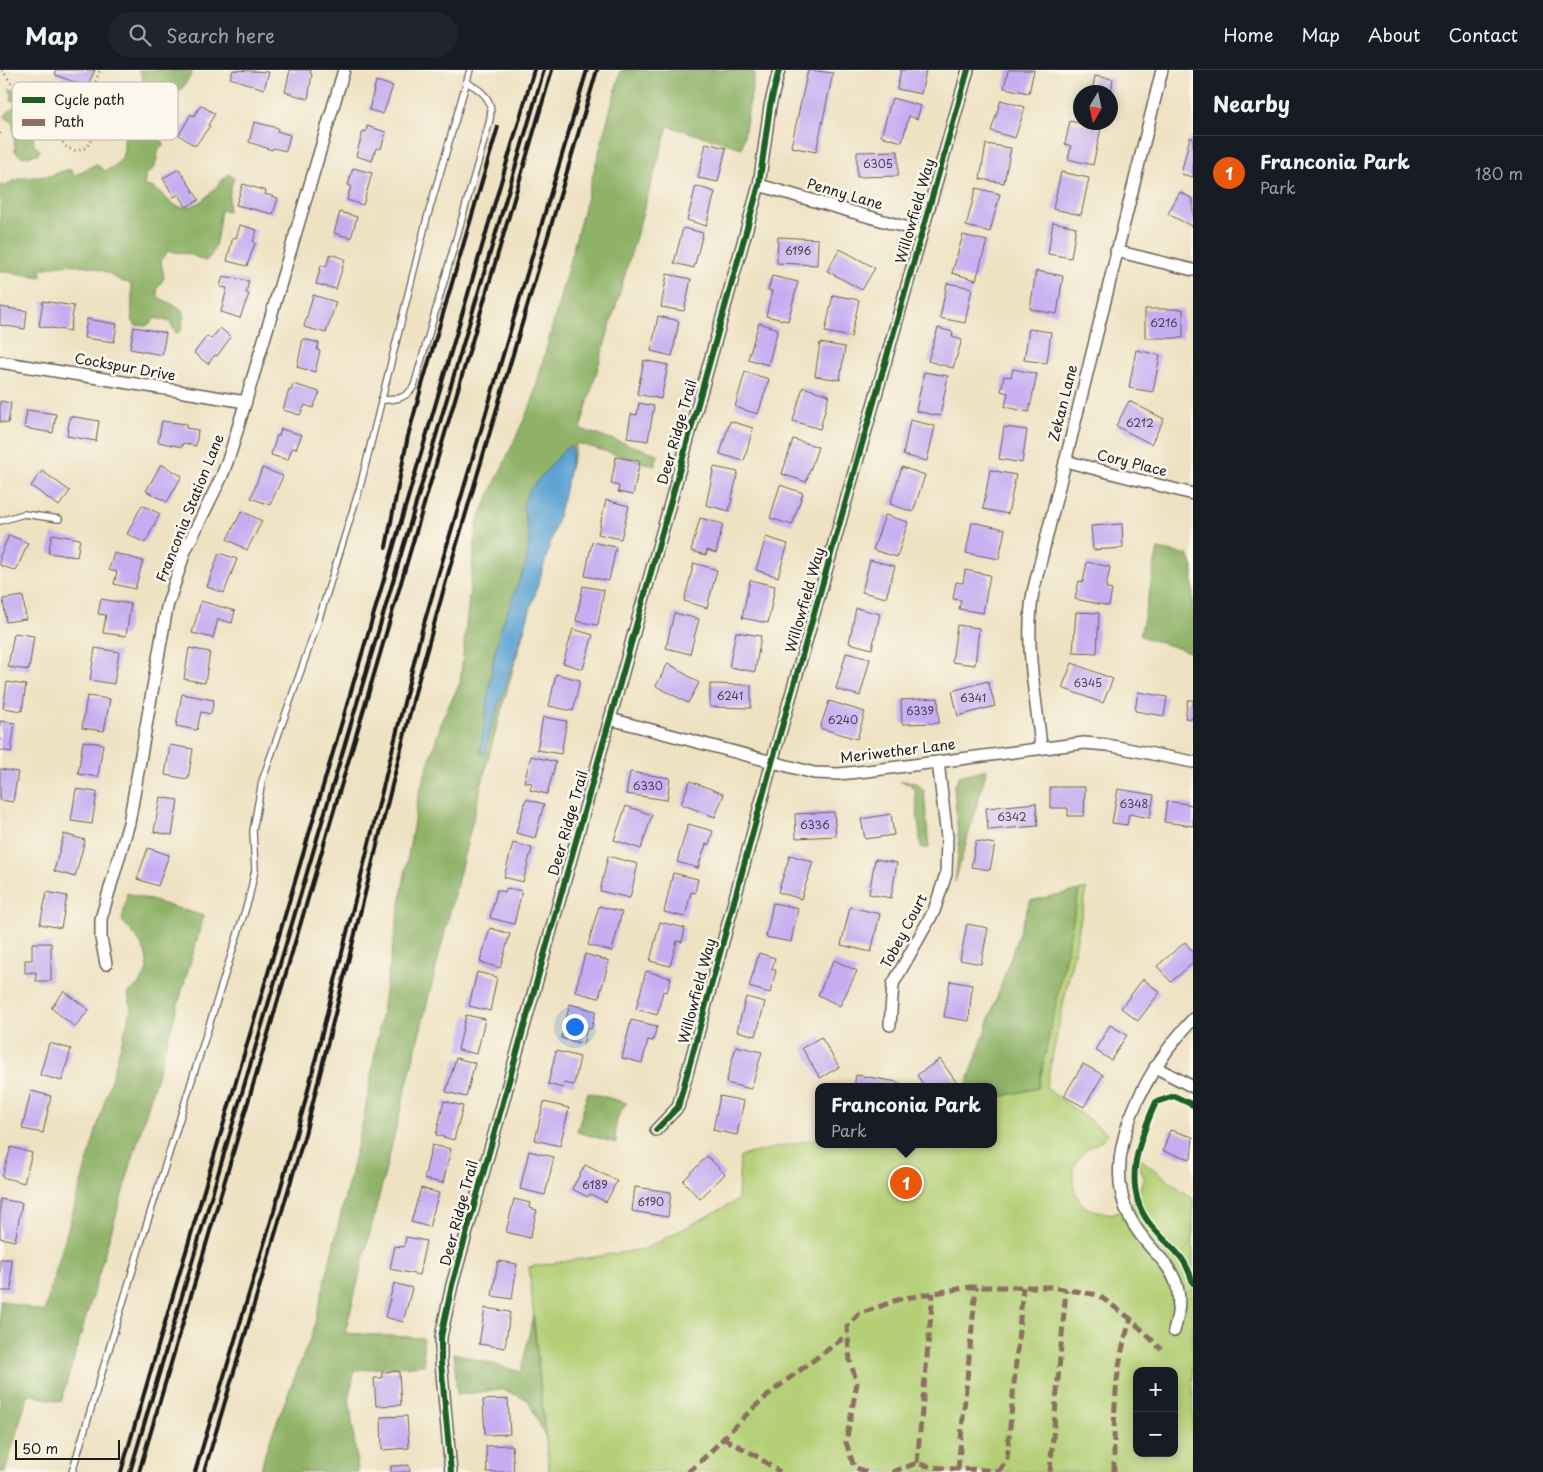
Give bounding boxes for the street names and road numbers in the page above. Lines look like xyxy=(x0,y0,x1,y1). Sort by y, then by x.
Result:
street label: Willowfield Way xyxy=(889,156,940,266)
street label: Penny Lane xyxy=(805,173,886,214)
street label: Cockspur Drive xyxy=(73,347,177,386)
street label: Zekan Lane xyxy=(1043,362,1082,444)
street label: Deer Ridge Trail xyxy=(651,377,702,487)
street label: Franconia Station Lane xyxy=(150,431,229,585)
street label: Cory Place xyxy=(1095,444,1169,481)
street label: Willowfield Way xyxy=(779,545,830,655)
street label: Meriwether Lane xyxy=(839,733,957,768)
street label: Deer Ridge Trail xyxy=(542,768,593,878)
street label: Tobey Court xyxy=(875,890,932,972)
street label: Willowfield Way xyxy=(672,936,721,1046)
street label: Deer Ridge Trail xyxy=(434,1158,483,1268)

